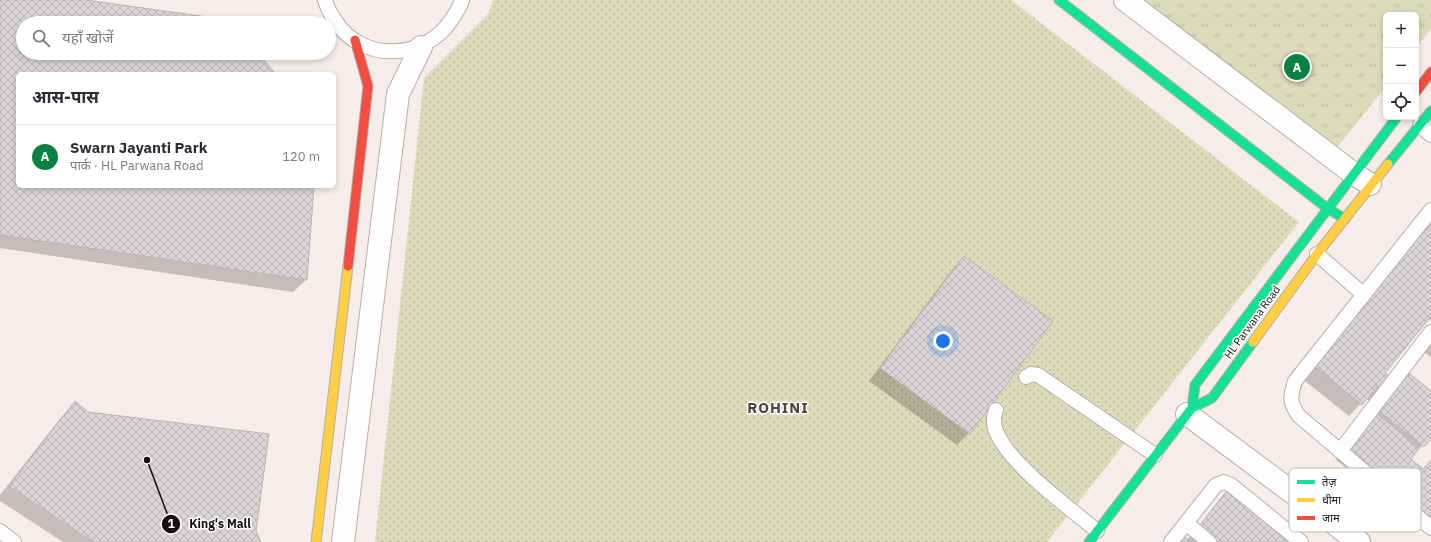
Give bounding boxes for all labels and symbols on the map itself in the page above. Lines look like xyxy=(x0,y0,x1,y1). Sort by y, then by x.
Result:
pin: A xyxy=(1284,52,1310,82)
street label: HL Parwana Road xyxy=(1221,283,1283,361)
your location xyxy=(933,331,953,351)
district label: ROHINI xyxy=(747,398,809,417)
legend xyxy=(1289,468,1421,532)
text: तेज़ xyxy=(1322,475,1337,489)
text: धीमा xyxy=(1322,493,1341,507)
text: जाम xyxy=(1322,511,1340,525)
callout: King's Mall xyxy=(161,512,259,536)
text: 1 xyxy=(167,516,175,531)
text: King's Mall xyxy=(189,516,251,531)

